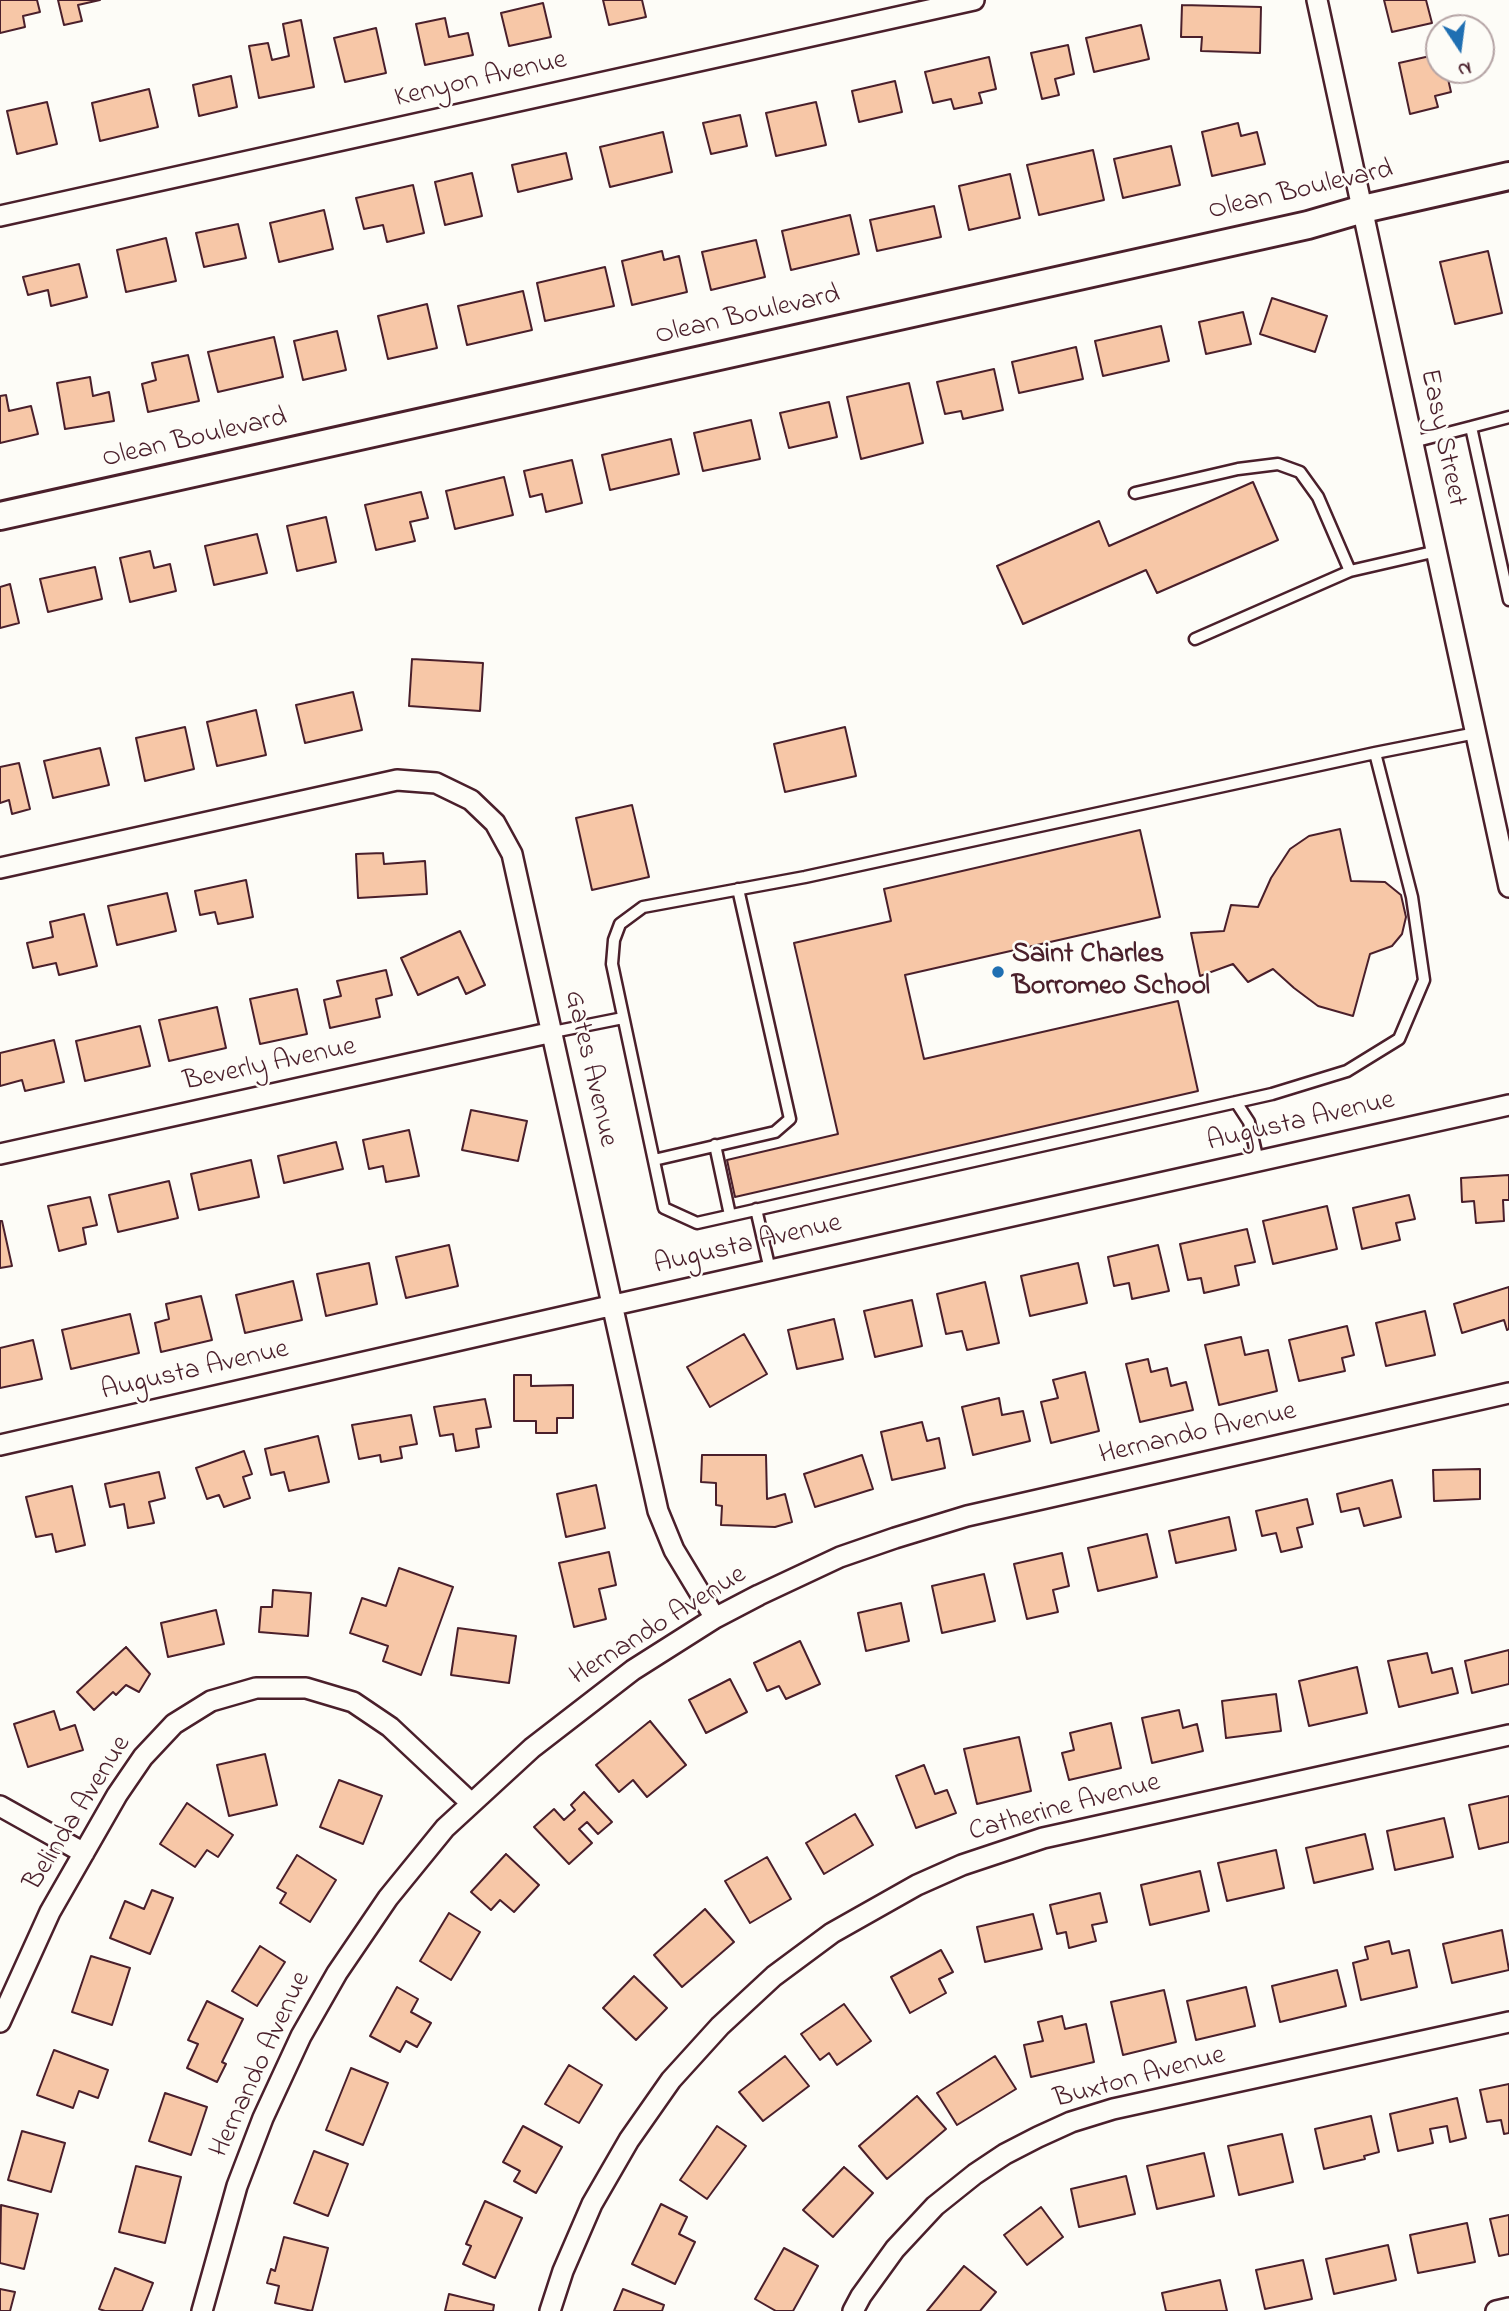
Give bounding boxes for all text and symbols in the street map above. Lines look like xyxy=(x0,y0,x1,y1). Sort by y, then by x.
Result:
north arrow xyxy=(1425,14,1495,84)
street label: Kenyon Avenue xyxy=(392,45,570,117)
text: N xyxy=(1455,53,1474,83)
street label: Olean Boulevard xyxy=(1205,154,1397,230)
street label: Olean Boulevard xyxy=(652,279,844,355)
street label: Easy Street xyxy=(1410,366,1472,510)
street label: Olean Boulevard xyxy=(99,402,291,478)
place label: Saint Charles Borromeo School xyxy=(1012,939,1210,1005)
marker: Saint Charles Borromeo School xyxy=(990,964,1006,980)
street label: Gates Avenue xyxy=(555,987,623,1151)
street label: Beverly Avenue xyxy=(181,1031,359,1101)
street label: Augusta Avenue xyxy=(1204,1085,1398,1161)
street label: Augusta Avenue xyxy=(651,1208,845,1284)
street label: Augusta Avenue xyxy=(98,1334,292,1410)
street label: Hernando Avenue xyxy=(1096,1396,1300,1474)
street label: Hernando Avenue xyxy=(565,1559,753,1695)
street label: Belinda Avenue xyxy=(18,1730,140,1898)
street label: Catherine Avenue xyxy=(966,1767,1164,1851)
street label: Hernando Avenue xyxy=(204,1967,320,2163)
street label: Buxton Avenue xyxy=(1051,2040,1229,2118)

